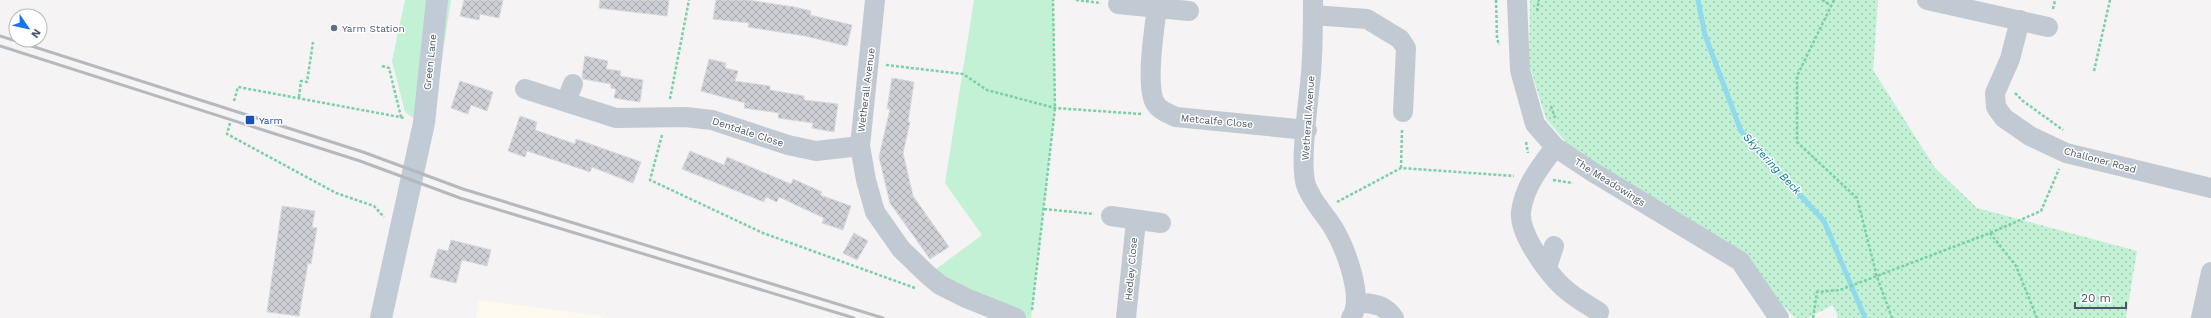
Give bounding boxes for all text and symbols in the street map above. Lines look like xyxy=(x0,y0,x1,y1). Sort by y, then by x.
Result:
north arrow xyxy=(8,8,48,48)
marker: Yarm Station xyxy=(329,23,339,33)
place label: Yarm Station xyxy=(342,23,405,34)
text: N xyxy=(28,26,44,40)
street label: Green Lane xyxy=(422,33,438,90)
street label: Wetherall Avenue xyxy=(855,47,877,133)
street label: Wetherall Avenue xyxy=(1300,75,1316,161)
street label: Metcalfe Close xyxy=(1180,112,1254,130)
marker: Yarm xyxy=(244,114,256,126)
place label: Yarm xyxy=(259,115,283,126)
street label: Dentdale Close xyxy=(711,115,785,149)
water label: Skytering Beck xyxy=(1740,131,1804,198)
street label: Challoner Road xyxy=(2063,145,2137,175)
street label: The Meadowings xyxy=(1573,156,1647,208)
street label: Hedley Close xyxy=(1123,237,1139,301)
scale bar xyxy=(2075,284,2126,310)
text: 20 m xyxy=(2081,291,2111,305)

